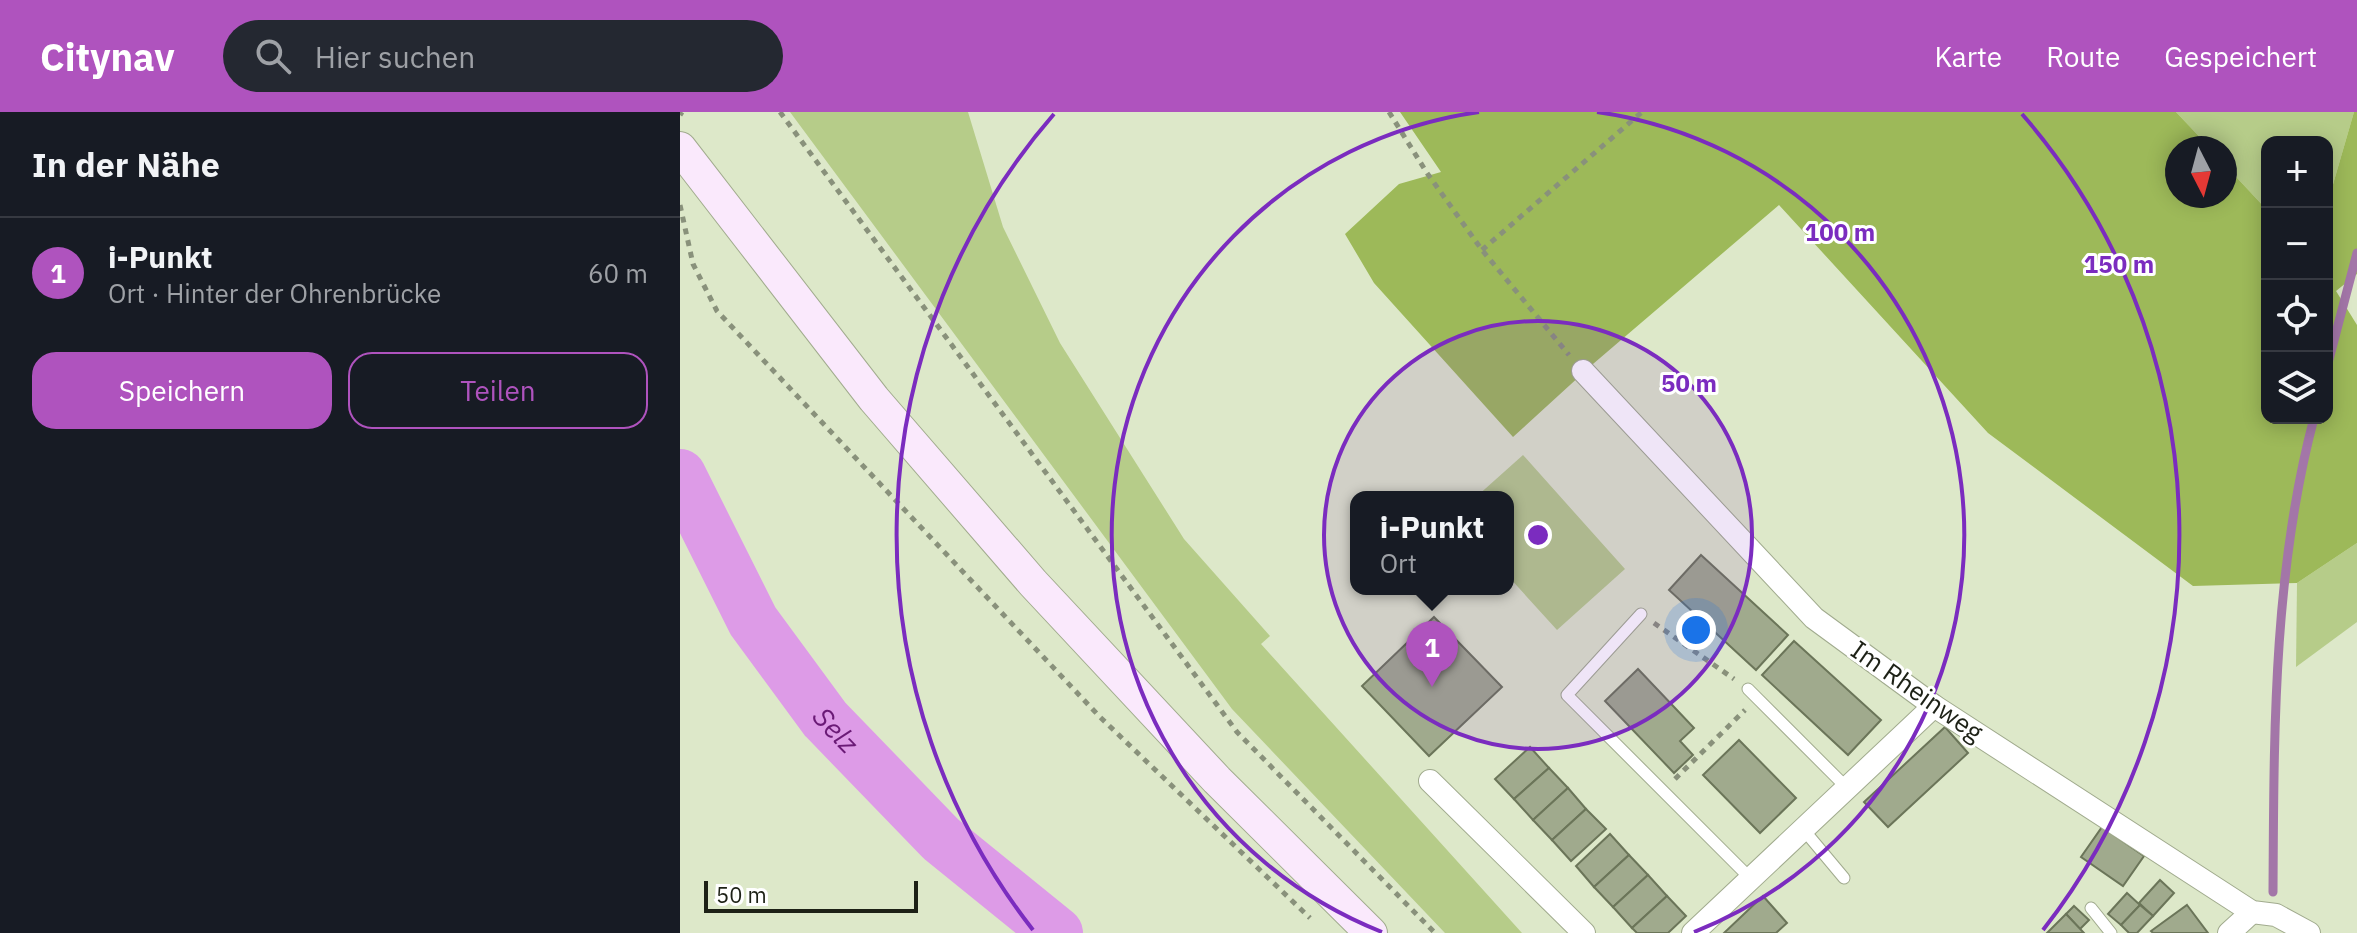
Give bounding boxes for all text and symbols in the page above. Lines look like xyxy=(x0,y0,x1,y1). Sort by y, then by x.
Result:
search box xyxy=(223,20,783,92)
text: Citynav xyxy=(40,32,175,81)
icon: search xyxy=(251,34,295,78)
text: Hier suchen xyxy=(315,37,475,76)
text: Karte xyxy=(1934,38,2002,75)
text: Route xyxy=(2046,38,2120,75)
text: Gespeichert xyxy=(2164,38,2317,75)
north arrow xyxy=(2165,136,2237,208)
map controls xyxy=(2261,136,2333,424)
button: + xyxy=(2261,136,2333,208)
text: In der Nähe xyxy=(32,142,220,186)
button: − xyxy=(2261,208,2333,280)
text: 100 m xyxy=(1805,216,1875,248)
text: i-Punkt xyxy=(108,237,213,276)
text: 150 m xyxy=(2084,248,2154,280)
text: 1 xyxy=(50,256,66,290)
text: 60 m xyxy=(588,256,648,290)
text: Ort · Hinter der Ohrenbrücke xyxy=(108,276,441,310)
button: locate xyxy=(2261,280,2333,352)
button: Speichern xyxy=(32,352,332,429)
button: Teilen xyxy=(348,352,648,429)
button: layers xyxy=(2261,352,2333,424)
text: 50 m xyxy=(1661,367,1717,399)
popup xyxy=(1350,491,1514,595)
text: i-Punkt xyxy=(1380,507,1484,546)
centre of rings xyxy=(1524,521,1552,549)
text: Ort xyxy=(1380,546,1417,580)
your location xyxy=(1676,610,1716,650)
pin: 1 xyxy=(1406,621,1458,687)
street label: Im Rheinweg xyxy=(1845,632,1991,748)
water label: Selz xyxy=(805,700,867,761)
scale bar xyxy=(704,877,918,913)
text: 50 m xyxy=(716,880,767,909)

